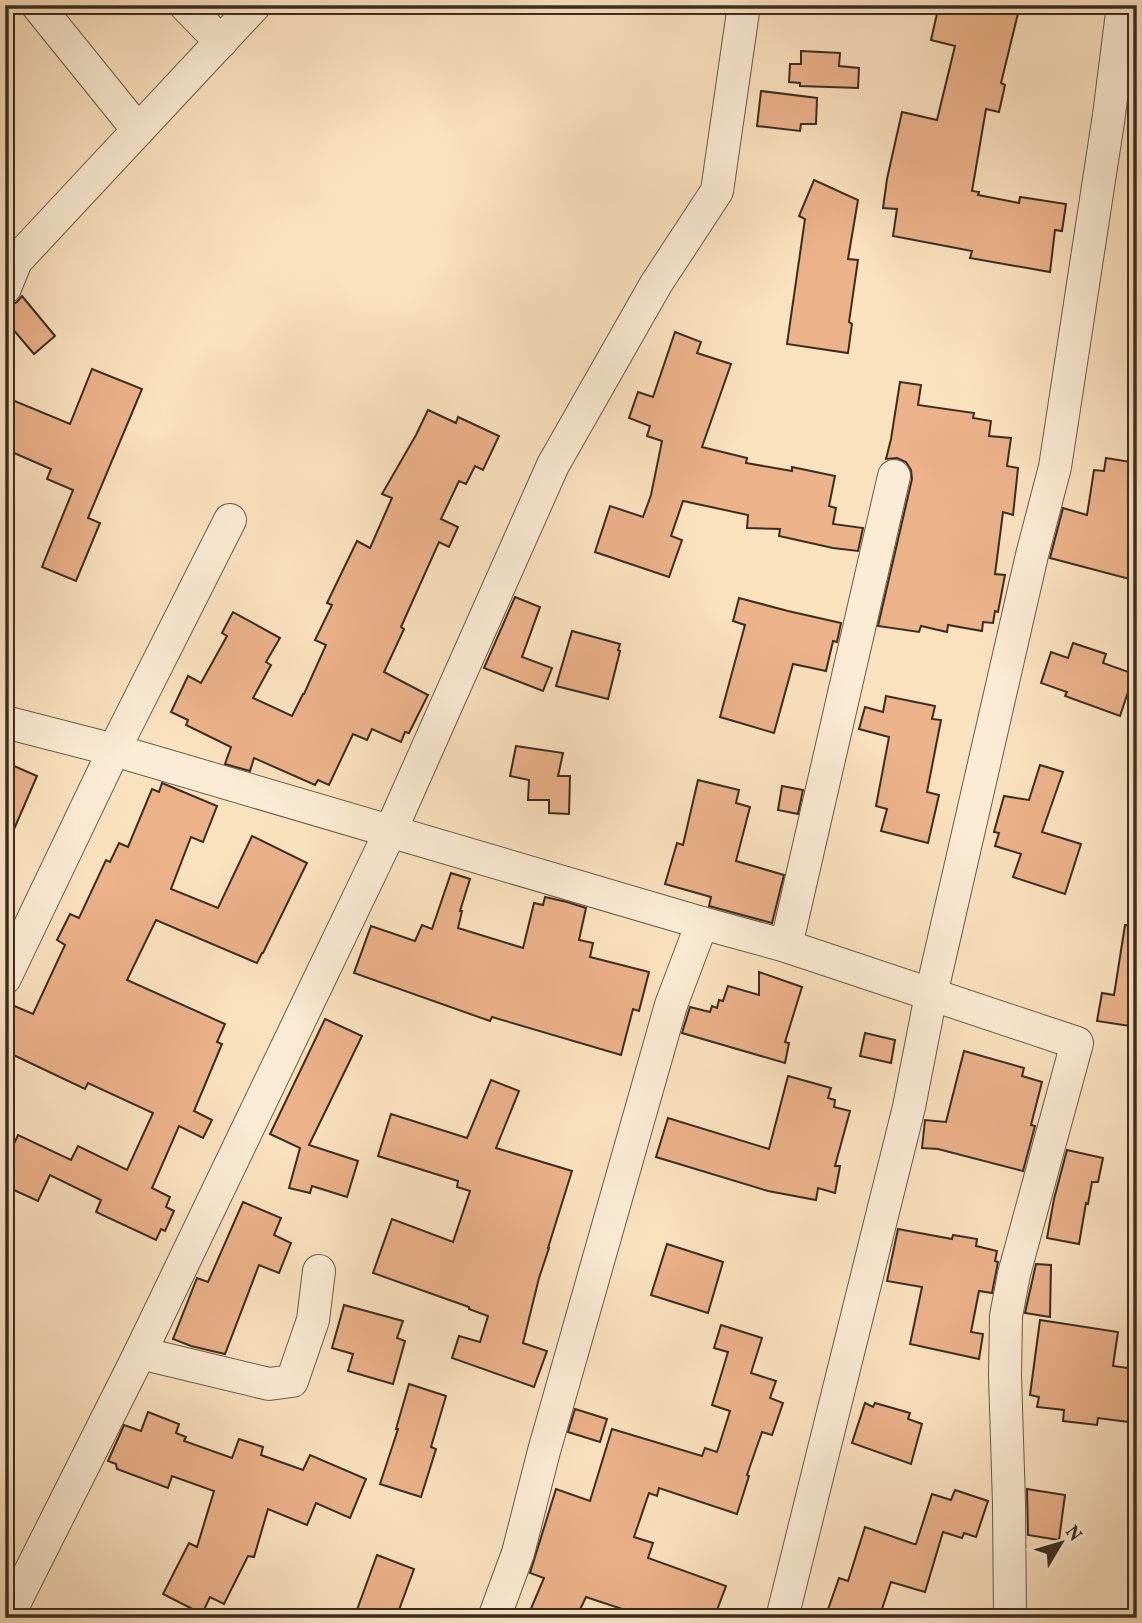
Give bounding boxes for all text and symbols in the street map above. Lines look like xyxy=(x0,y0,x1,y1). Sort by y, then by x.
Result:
north arrow xyxy=(1026,1508,1096,1578)
text: N xyxy=(1058,1520,1087,1547)

